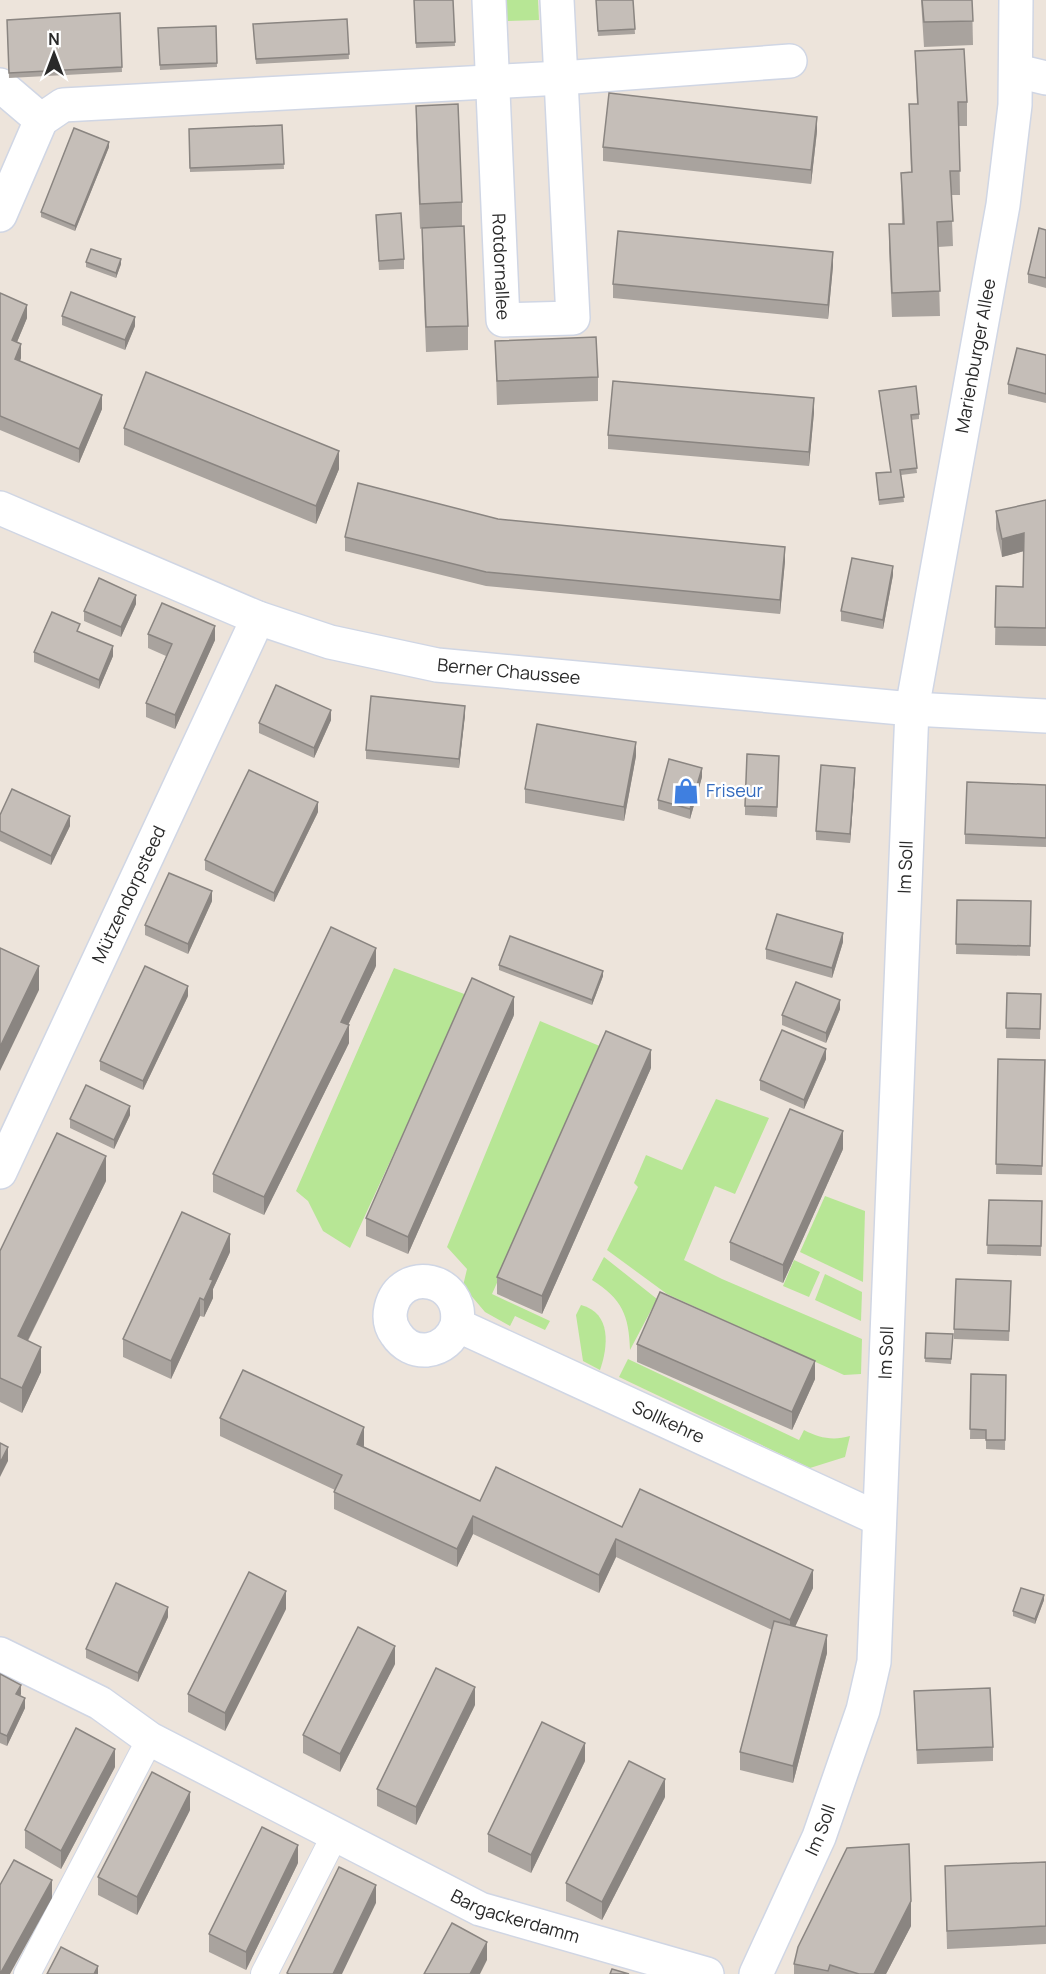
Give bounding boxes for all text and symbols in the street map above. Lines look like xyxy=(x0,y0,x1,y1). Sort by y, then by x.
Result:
north arrow xyxy=(24,24,84,84)
text: N xyxy=(48,28,60,50)
street label: Rotdornallee xyxy=(487,213,516,321)
street label: Marienburger Allee xyxy=(949,277,1000,435)
street label: Berner Chaussee xyxy=(436,652,582,689)
shop icon: Friseur xyxy=(671,776,701,806)
place label: Friseur xyxy=(706,778,763,802)
street label: Mützendorpsteed xyxy=(86,821,171,967)
street label: Im Soll xyxy=(892,840,918,894)
street label: Im Soll xyxy=(872,1326,898,1380)
street label: Sollkehre xyxy=(629,1394,709,1448)
street label: Im Soll xyxy=(799,1801,840,1859)
street label: Bargackerdamm xyxy=(447,1883,583,1948)

